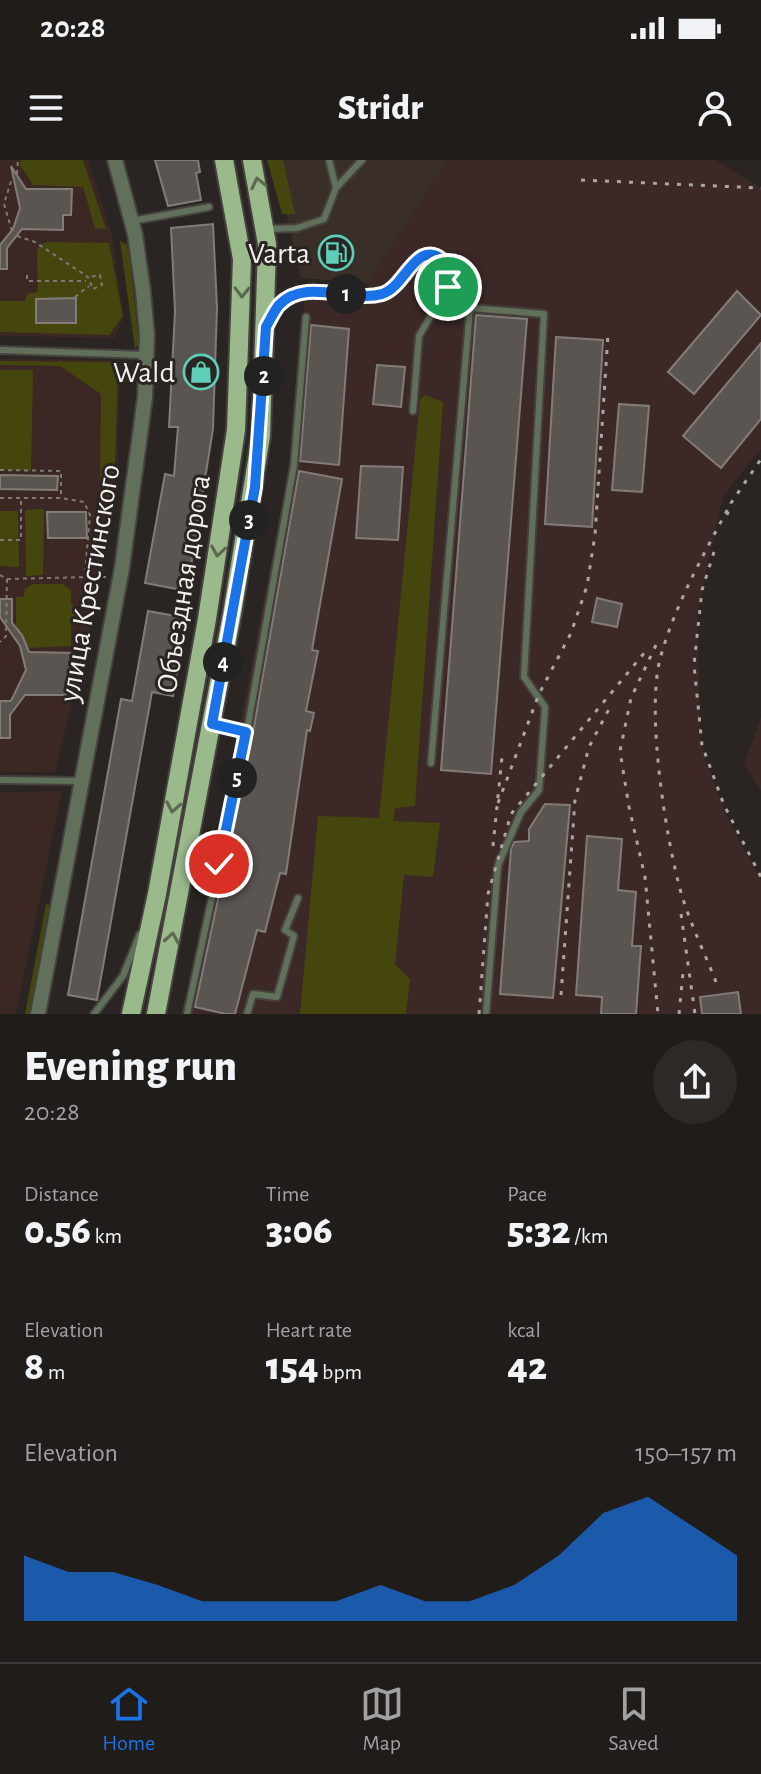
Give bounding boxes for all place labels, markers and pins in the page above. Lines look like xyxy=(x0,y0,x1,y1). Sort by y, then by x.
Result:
fuel station icon: Varta xyxy=(317,234,355,272)
place label: Varta xyxy=(248,239,310,269)
pin xyxy=(414,253,482,321)
pin: 1 xyxy=(326,274,366,314)
shop icon: Wald xyxy=(182,353,220,391)
pin: 2 xyxy=(244,356,284,396)
place label: Wald xyxy=(113,358,175,388)
pin: 3 xyxy=(229,500,269,540)
pin: 4 xyxy=(203,642,243,682)
pin: 5 xyxy=(217,758,257,798)
pin xyxy=(185,830,253,898)

